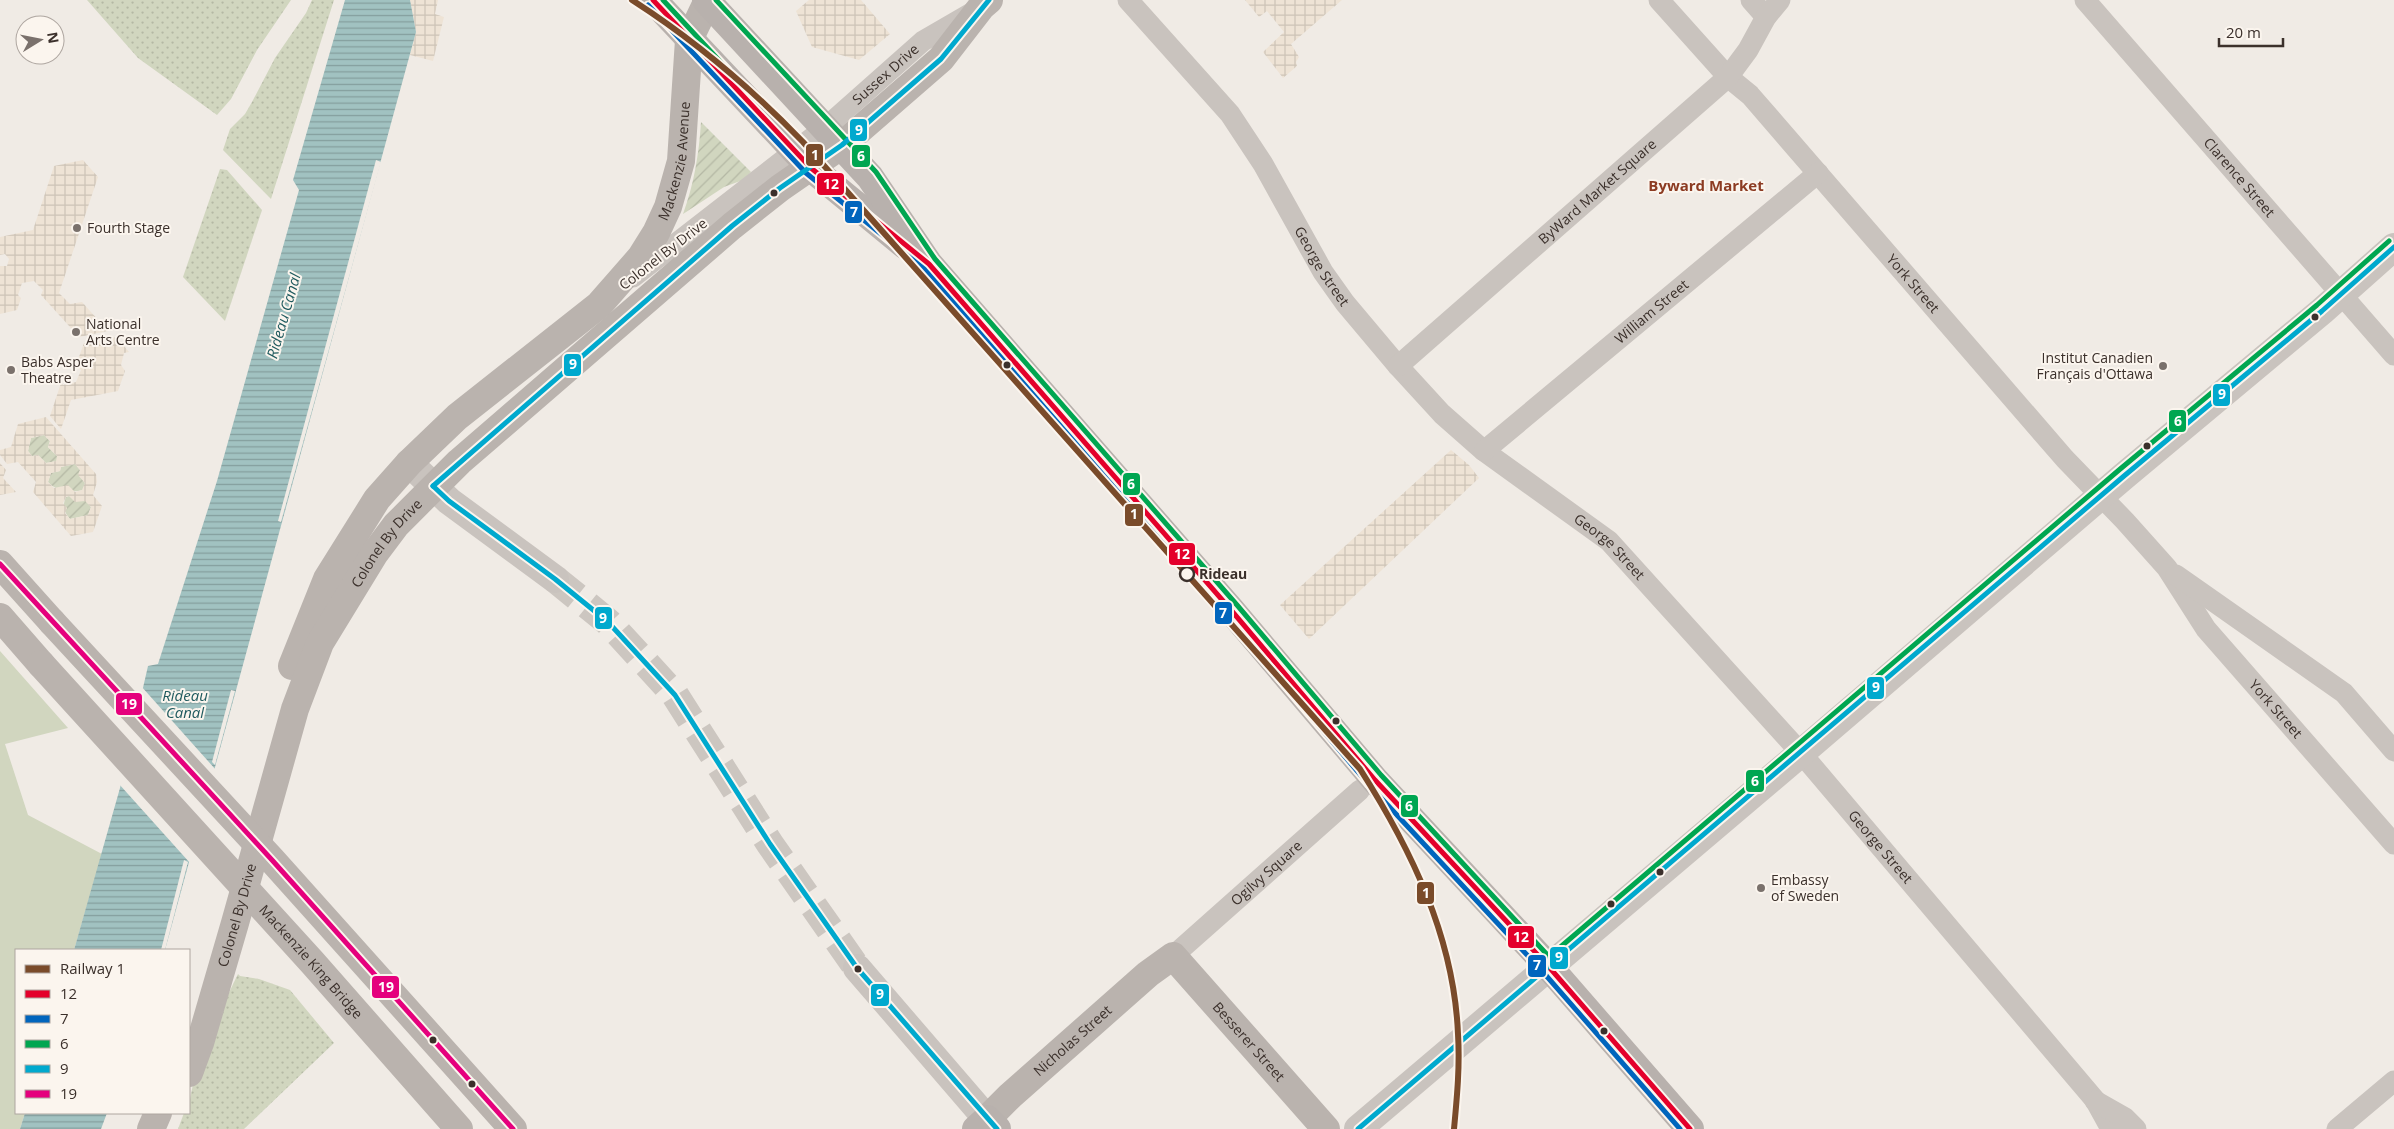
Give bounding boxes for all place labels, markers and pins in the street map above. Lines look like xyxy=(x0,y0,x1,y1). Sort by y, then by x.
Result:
unlabelled marker xyxy=(769,188,779,198)
place label: Fourth Stage xyxy=(87,218,170,237)
marker: Fourth Stage xyxy=(71,222,83,234)
unlabelled marker xyxy=(2310,312,2320,322)
place label: National Arts Centre xyxy=(86,314,160,349)
marker: National Arts Centre xyxy=(70,326,82,338)
place label: Institut Canadien Français d'Ottawa xyxy=(2036,348,2153,383)
place label: Babs Asper Theatre xyxy=(21,352,95,387)
unlabelled marker xyxy=(1002,360,1012,370)
marker: Institut Canadien Français d'Ottawa xyxy=(2157,360,2169,372)
marker: Babs Asper Theatre xyxy=(5,364,17,376)
unlabelled marker xyxy=(2142,441,2152,451)
place label: Rideau xyxy=(1199,564,1247,583)
marker: Rideau xyxy=(1179,566,1195,582)
unlabelled marker xyxy=(1331,716,1341,726)
unlabelled marker xyxy=(1655,867,1665,877)
place label: Embassy of Sweden xyxy=(1771,870,1839,905)
marker: Embassy of Sweden xyxy=(1755,882,1767,894)
unlabelled marker xyxy=(1606,899,1616,909)
unlabelled marker xyxy=(853,964,863,974)
unlabelled marker xyxy=(1599,1026,1609,1036)
unlabelled marker xyxy=(428,1035,438,1045)
unlabelled marker xyxy=(467,1079,477,1089)

